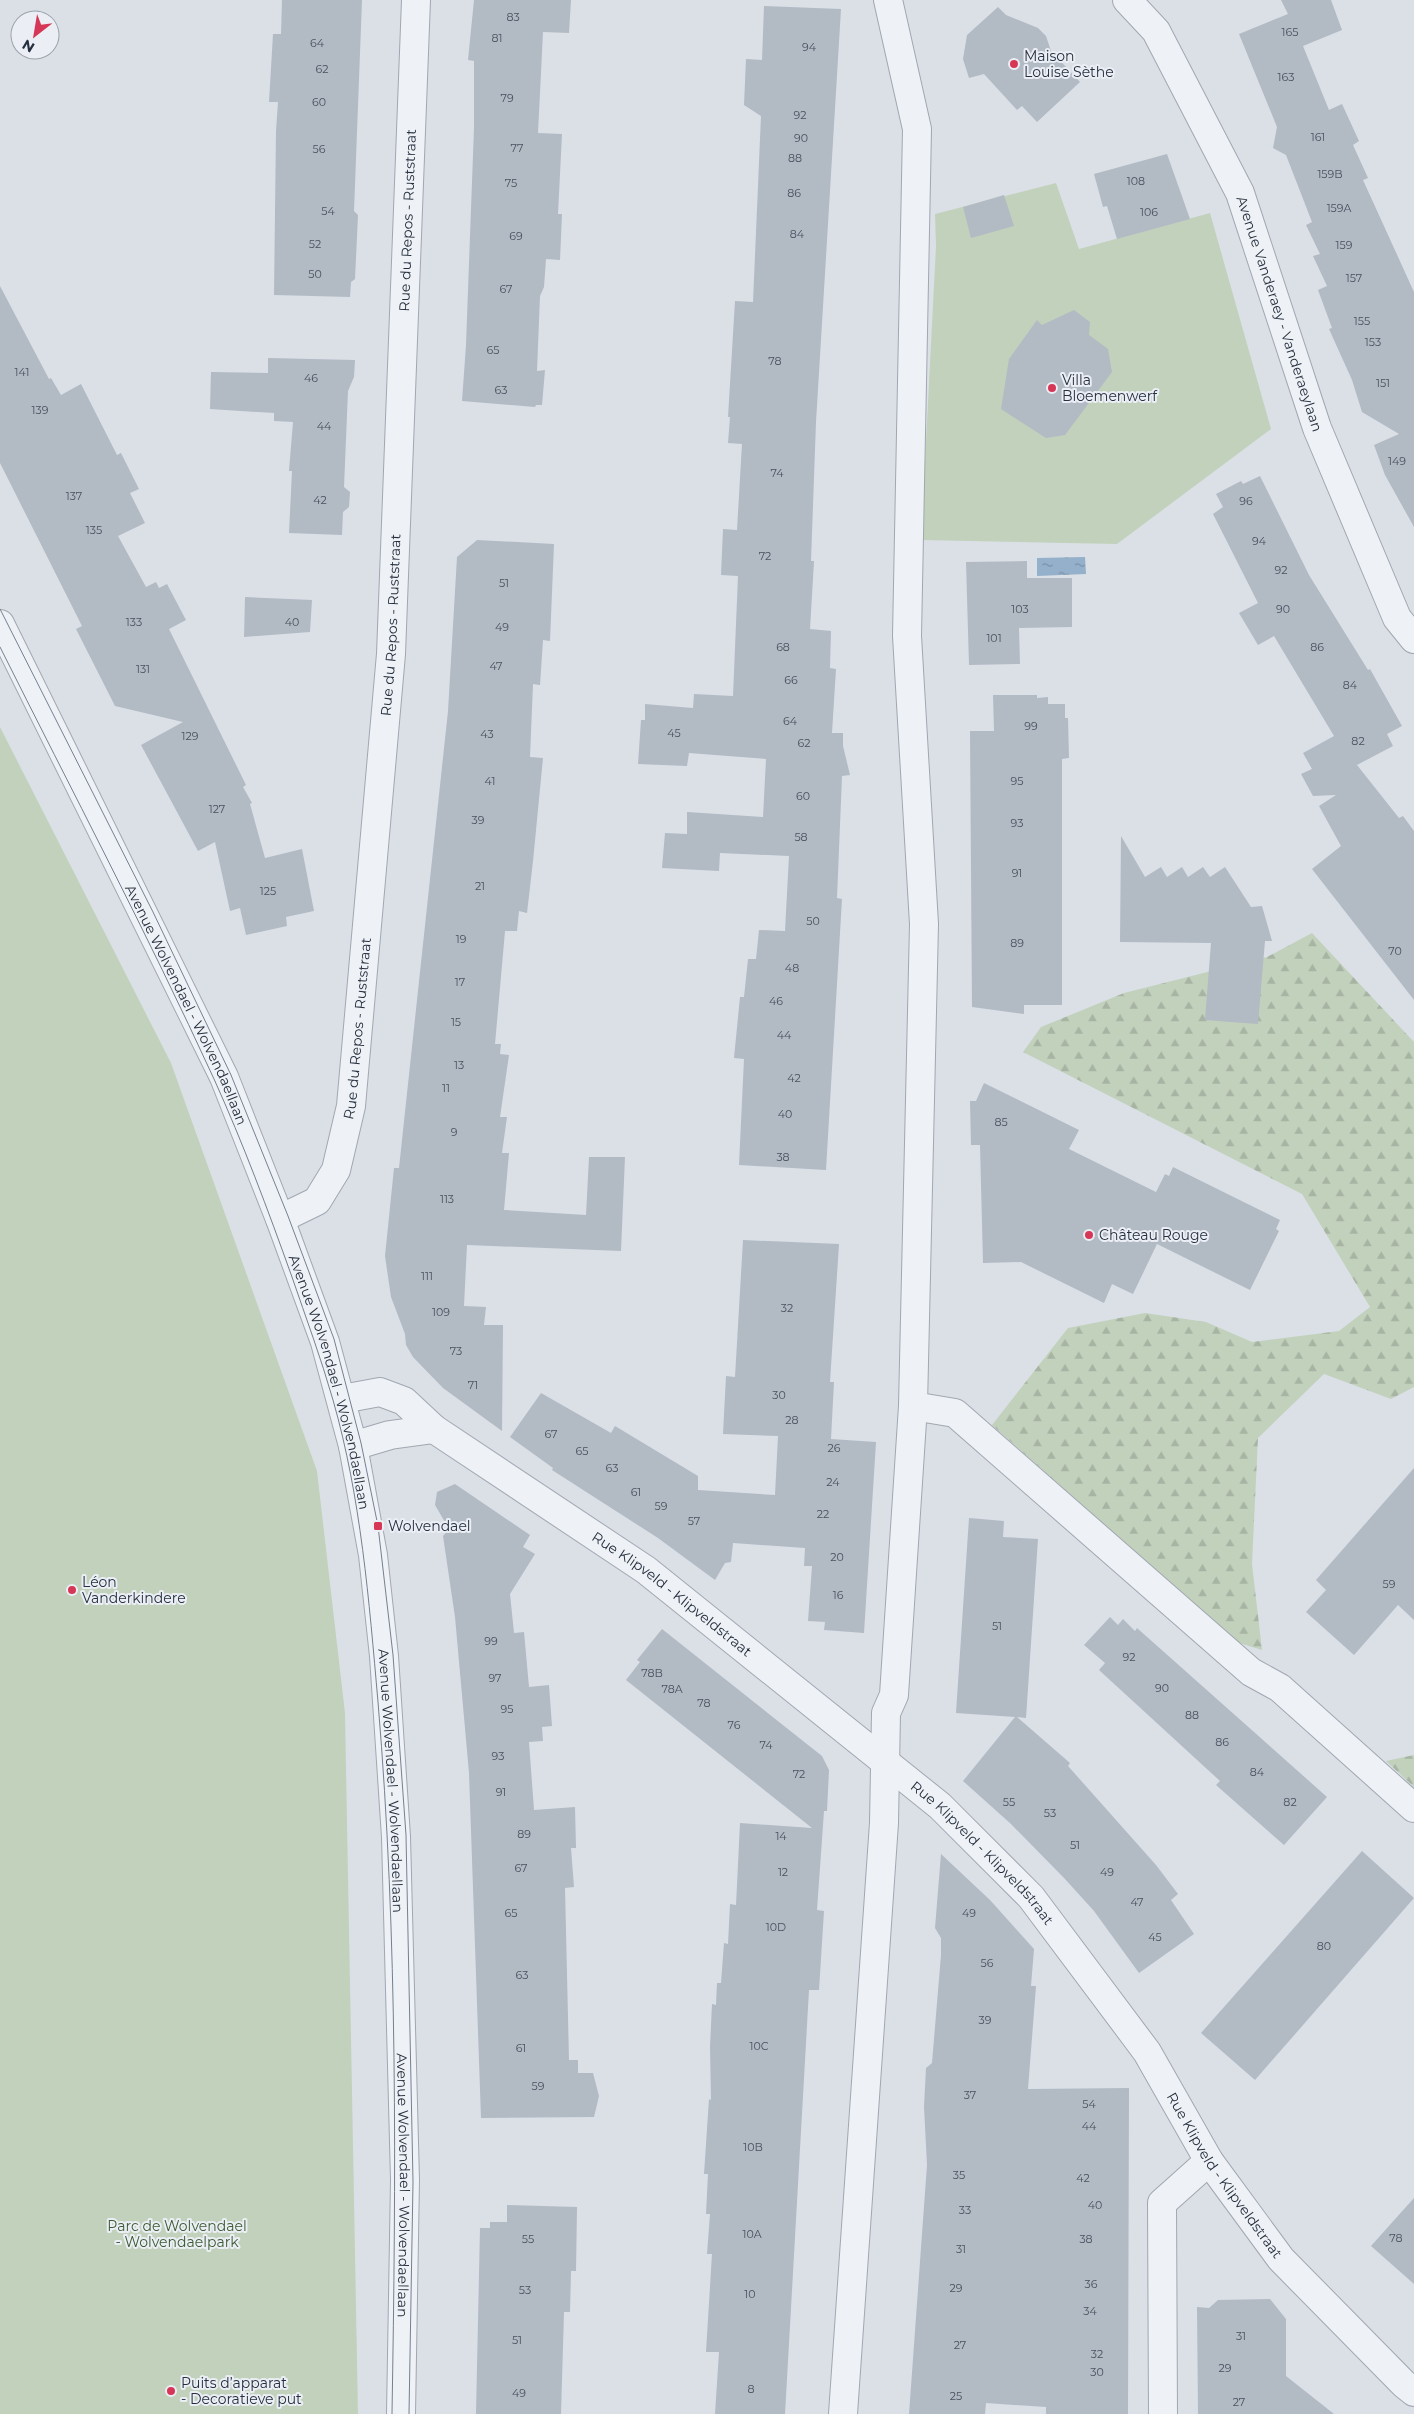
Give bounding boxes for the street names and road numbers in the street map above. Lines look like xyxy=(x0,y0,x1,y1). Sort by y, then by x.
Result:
street label: Rue du Repos - Ruststraat xyxy=(395,128,420,312)
street label: Avenue Vanderaey - Vanderaeylaan xyxy=(1233,194,1327,434)
street label: Rue du Repos - Ruststraat xyxy=(377,533,405,717)
street label: Avenue Wolvendael - Wolvendaellaan xyxy=(121,882,251,1128)
street label: Rue du Repos - Ruststraat xyxy=(339,937,375,1121)
street label: Avenue Wolvendael - Wolvendaellaan xyxy=(285,1252,374,1511)
street label: Rue Klipveld - Klipveldstraat xyxy=(589,1528,756,1661)
street label: Avenue Wolvendael - Wolvendaellaan xyxy=(374,1648,407,1913)
street label: Rue Klipveld - Klipveldstraat xyxy=(907,1777,1058,1929)
street label: Avenue Wolvendael - Wolvendaellaan xyxy=(393,2053,414,2318)
street label: Rue Klipveld - Klipveldstraat xyxy=(1163,2089,1287,2262)

